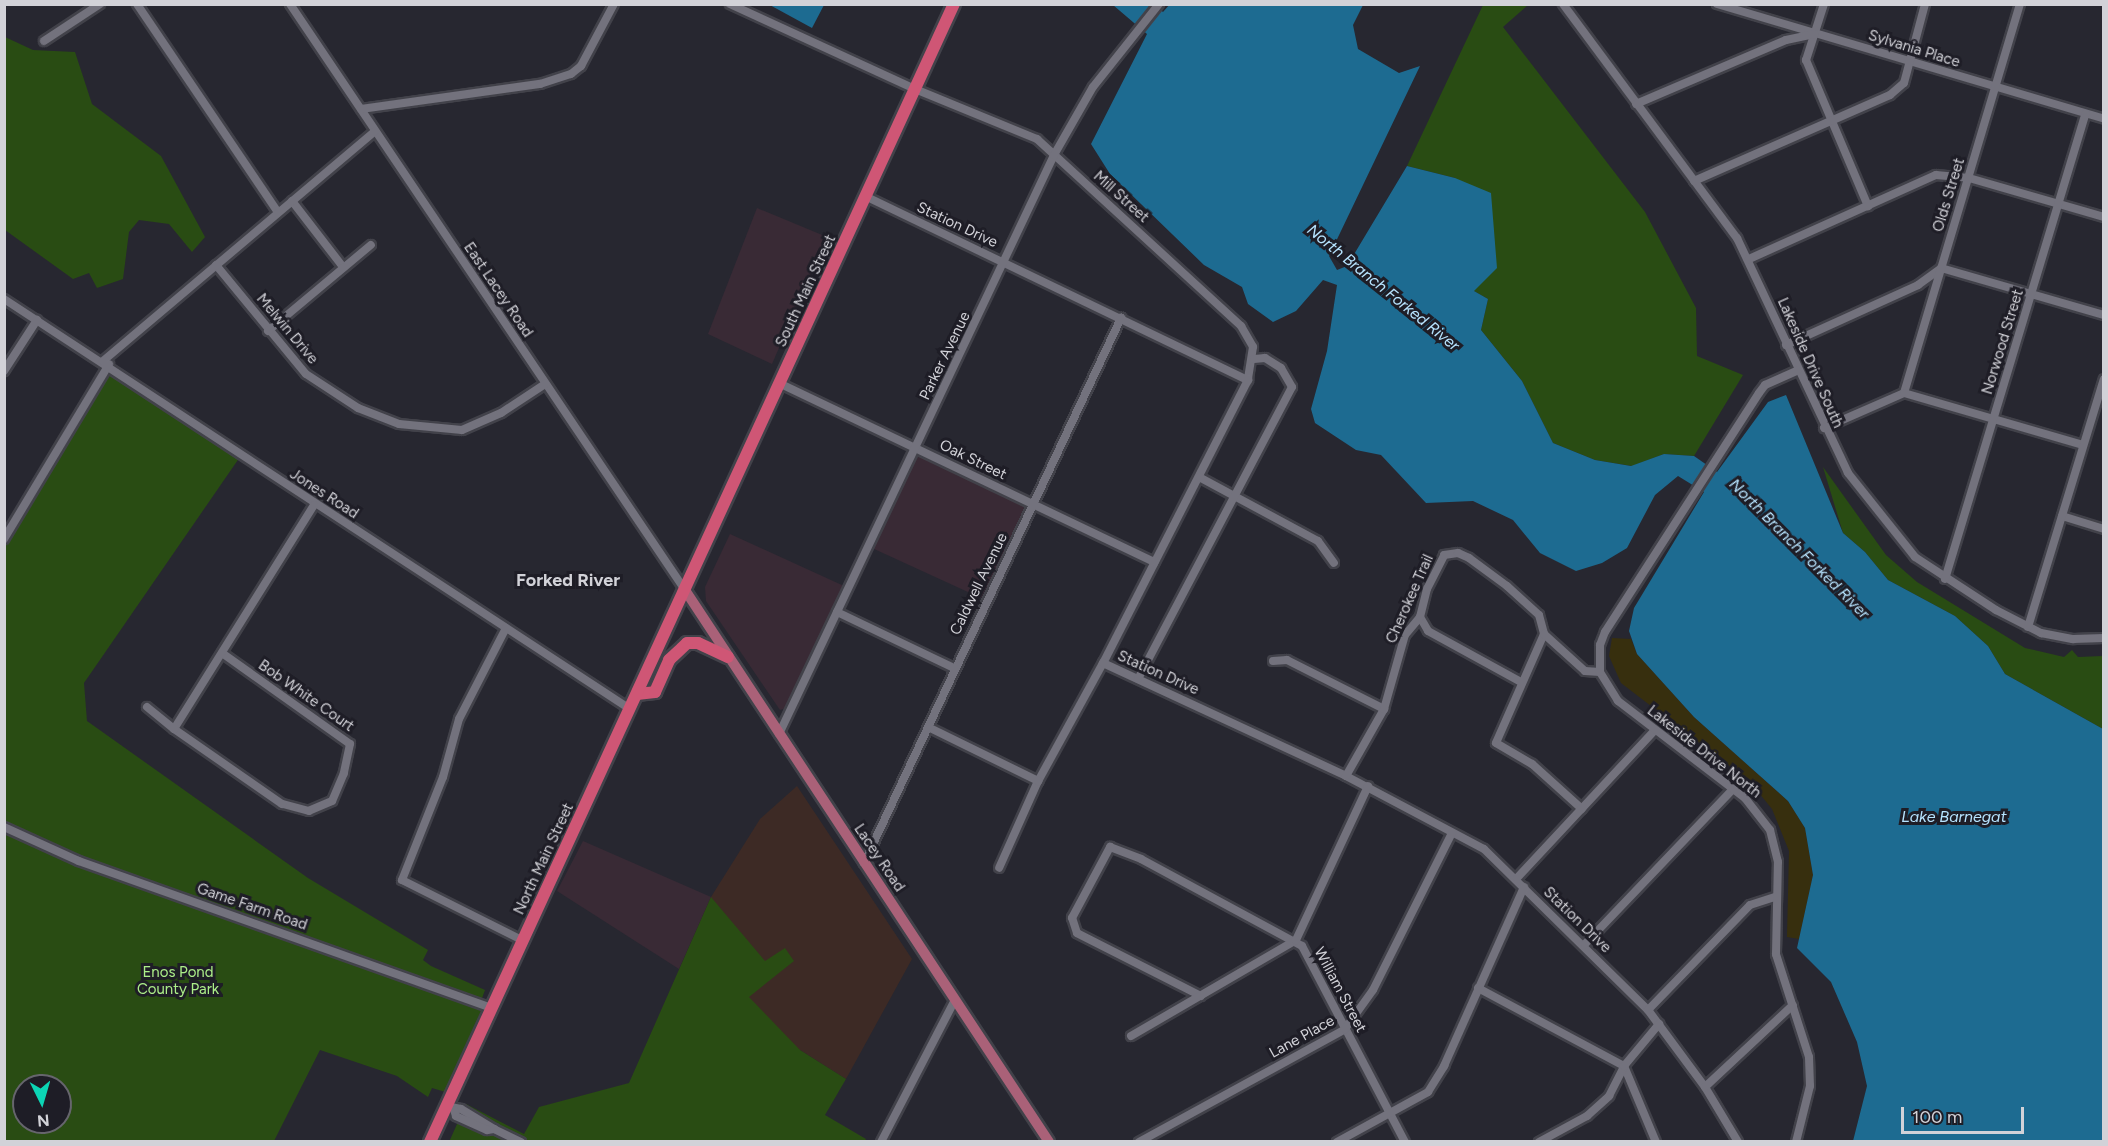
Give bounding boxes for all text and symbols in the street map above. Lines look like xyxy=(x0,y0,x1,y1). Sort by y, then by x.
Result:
street label: Sylvania Place xyxy=(1866,27,1962,71)
street label: Olds Street xyxy=(1929,156,1969,234)
street label: Mill Street xyxy=(1090,167,1152,227)
street label: Station Drive xyxy=(914,198,1000,252)
water label: North Branch Forked River xyxy=(1303,221,1463,355)
street label: South Main Street xyxy=(772,232,840,350)
street label: East Lacey Road xyxy=(460,239,536,341)
street label: Norwood Street xyxy=(1978,287,2028,397)
street label: Melwin Drive xyxy=(252,290,322,368)
street label: Lakeside Drive South xyxy=(1773,295,1847,431)
street label: Parker Avenue xyxy=(916,309,974,403)
street label: Oak Street xyxy=(937,436,1009,484)
street label: Jones Road xyxy=(286,465,362,523)
water label: North Branch Forked River xyxy=(1725,475,1873,623)
street label: Caldwell Avenue xyxy=(947,530,1011,638)
street label: Cherokee Trail xyxy=(1382,552,1438,646)
district label: Forked River xyxy=(516,569,620,591)
street label: Station Drive xyxy=(1115,647,1201,699)
street label: Bob White Court xyxy=(255,656,357,736)
street label: Lakeside Drive North xyxy=(1643,702,1765,802)
street label: North Main Street xyxy=(510,800,578,918)
water label: Lake Barnegat xyxy=(1901,807,2007,827)
street label: Lacey Road xyxy=(850,821,908,895)
street label: Game Farm Road xyxy=(194,880,310,934)
street label: Station Drive xyxy=(1539,883,1615,957)
street label: William Street xyxy=(1310,944,1370,1036)
park label: Enos Pond County Park xyxy=(137,963,219,998)
street label: Lane Place xyxy=(1266,1012,1338,1062)
north arrow xyxy=(12,1074,72,1134)
scale bar xyxy=(1904,1095,2027,1133)
text: 100 m xyxy=(1912,1106,1962,1128)
text: N xyxy=(36,1110,50,1130)

